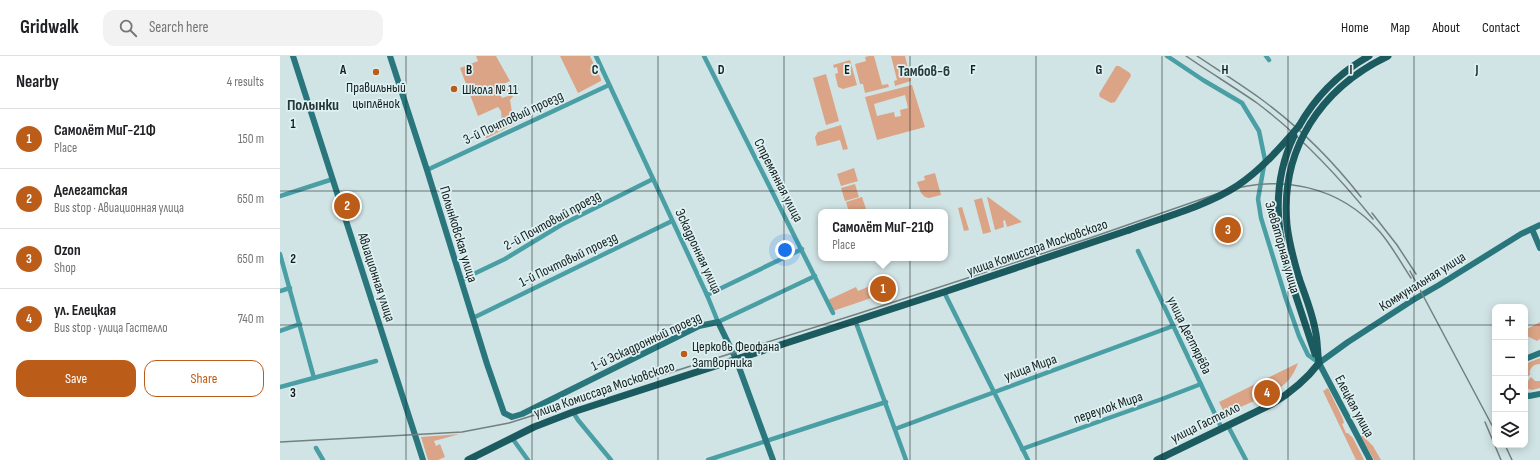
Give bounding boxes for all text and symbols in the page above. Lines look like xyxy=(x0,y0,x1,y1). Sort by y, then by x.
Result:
search box xyxy=(103,10,383,46)
text: Gridwalk xyxy=(20,16,79,39)
icon: search xyxy=(117,17,139,39)
text: Search here xyxy=(149,18,209,37)
text: Home xyxy=(1341,19,1369,36)
text: Map xyxy=(1391,19,1410,36)
text: About xyxy=(1432,19,1460,36)
text: Contact xyxy=(1482,19,1520,36)
text: A xyxy=(339,62,347,78)
text: B xyxy=(466,62,472,78)
text: C xyxy=(592,62,599,78)
text: D xyxy=(718,62,725,78)
text: E xyxy=(844,62,850,78)
district label: Тамбов-6 xyxy=(898,62,950,81)
text: F xyxy=(970,62,976,78)
text: G xyxy=(1096,62,1103,78)
text: H xyxy=(1222,62,1229,78)
text: I xyxy=(1350,62,1353,78)
text: J xyxy=(1475,62,1479,78)
marker: Правильный цыплёнок xyxy=(371,67,381,77)
text: Nearby xyxy=(16,72,59,92)
text: 4 results xyxy=(227,74,264,90)
place label: Правильный цыплёнок xyxy=(346,79,406,112)
place label: Школа № 11 xyxy=(462,81,518,98)
marker: Школа № 11 xyxy=(449,84,459,94)
street label: 3-й Почтовый проезд xyxy=(461,87,566,148)
district label: Полынки xyxy=(287,96,339,115)
text: 1 xyxy=(290,116,296,132)
text: Самолёт МиГ-21Ф xyxy=(54,121,156,140)
text: 1 xyxy=(26,131,32,147)
text: 150 m xyxy=(238,131,264,147)
street label: Стремянная улица xyxy=(750,136,807,225)
text: Place xyxy=(54,140,77,156)
text: Делегатская xyxy=(54,181,128,200)
street label: Полынковская улица xyxy=(436,184,481,284)
street label: 2-й Почтовый проезд xyxy=(501,187,604,254)
text: 2 xyxy=(26,191,32,207)
text: 650 m xyxy=(237,191,264,207)
pin: 2 xyxy=(334,191,360,221)
street label: Элеваторная улица xyxy=(1261,199,1304,295)
text: Bus stop · Авиационная улица xyxy=(54,200,184,216)
street label: Эскадронная улица xyxy=(671,206,726,297)
popup xyxy=(818,209,948,261)
street label: улица Комиссара Московского xyxy=(964,215,1110,280)
pin: 3 xyxy=(1215,215,1241,245)
text: Самолёт МиГ-21Ф xyxy=(832,218,934,237)
street label: 1-й Почтовый проезд xyxy=(516,228,620,291)
street label: Авиационная улица xyxy=(354,230,399,324)
text: Place xyxy=(832,237,855,253)
your location xyxy=(775,240,795,260)
text: Ozon xyxy=(54,241,81,260)
street label: Коммунальная улица xyxy=(1376,248,1469,315)
text: 3 xyxy=(26,251,32,267)
text: 650 m xyxy=(237,251,264,267)
text: 2 xyxy=(290,251,296,267)
text: Shop xyxy=(54,260,76,276)
pin: 1 xyxy=(870,274,896,304)
street label: улица Дегтярёва xyxy=(1163,294,1216,377)
text: ул. Елецкая xyxy=(54,301,116,320)
map controls xyxy=(1492,304,1528,448)
button: + xyxy=(1492,304,1528,340)
street label: 1-й Эскадронный проезд xyxy=(588,308,704,375)
text: 4 xyxy=(26,311,32,327)
text: 740 m xyxy=(238,311,264,327)
text: Bus stop · улица Гастелло xyxy=(54,320,168,336)
place label: Церковь Феофана Затворника xyxy=(692,338,780,371)
button: − xyxy=(1492,340,1528,376)
marker: Церковь Феофана Затворника xyxy=(679,349,689,359)
street label: улица Мира xyxy=(1001,350,1059,385)
street label: улица Комиссара Московского xyxy=(531,357,677,422)
button: Save xyxy=(16,360,136,397)
button: Share xyxy=(144,360,264,397)
street label: Елецкая улица xyxy=(1331,372,1378,440)
button: locate xyxy=(1492,376,1528,412)
pin: 4 xyxy=(1254,378,1280,408)
text: 3 xyxy=(290,385,296,401)
street label: переулок Мира xyxy=(1071,388,1145,427)
street label: улица Гастелло xyxy=(1168,398,1243,447)
button: layers xyxy=(1492,412,1528,448)

